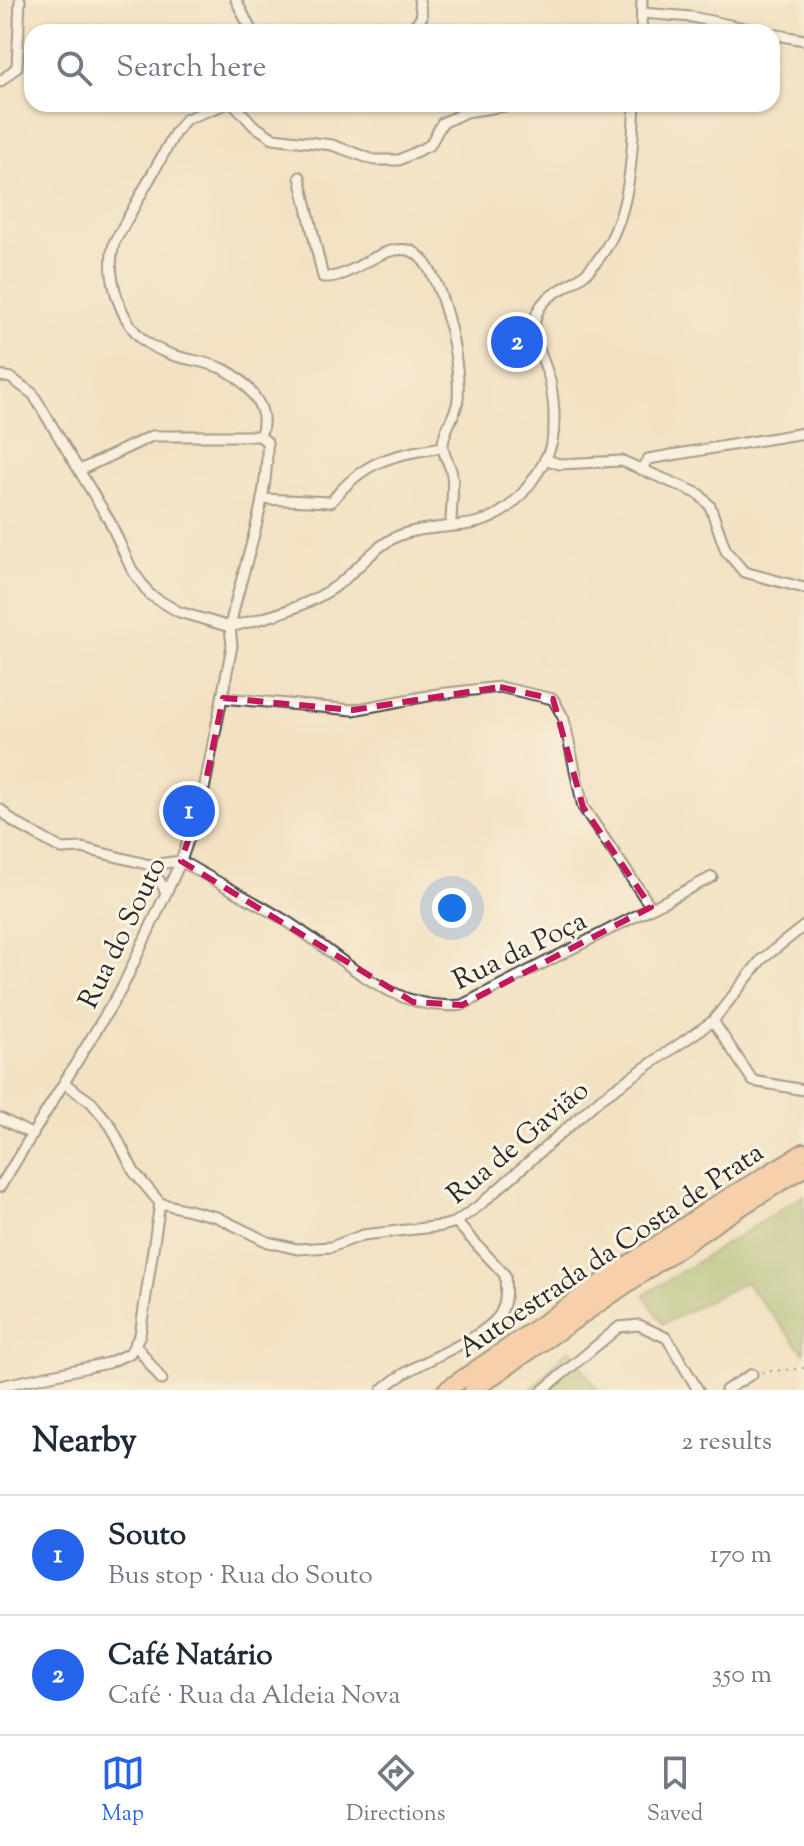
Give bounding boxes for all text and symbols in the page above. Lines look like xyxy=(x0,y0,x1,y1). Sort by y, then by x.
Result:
search box xyxy=(24,24,780,112)
icon: search xyxy=(52,46,96,90)
text: Search here xyxy=(116,47,266,90)
pin: 2 xyxy=(491,312,543,372)
pin: 1 xyxy=(163,781,215,841)
street label: Rua do Souto xyxy=(70,851,178,1016)
your location xyxy=(432,888,472,928)
street label: Rua da Poça xyxy=(447,902,594,1001)
street label: Rua de Gavião xyxy=(439,1072,599,1215)
street label: Autoestrada da Costa de Prata xyxy=(451,1134,773,1369)
text: Nearby xyxy=(32,1418,137,1467)
text: 2 results xyxy=(681,1424,772,1461)
text: Souto xyxy=(108,1515,186,1558)
text: 1 xyxy=(54,1537,62,1574)
text: 170 m xyxy=(710,1537,772,1574)
text: Bus stop · Rua do Souto xyxy=(108,1558,373,1595)
text: Café Natário xyxy=(108,1635,273,1678)
text: 2 xyxy=(52,1657,64,1694)
text: 350 m xyxy=(712,1657,772,1694)
text: Café · Rua da Aldeia Nova xyxy=(108,1678,400,1715)
tab: Map xyxy=(101,1751,145,1831)
tab: Directions xyxy=(346,1751,445,1831)
tab: Saved xyxy=(647,1751,703,1831)

